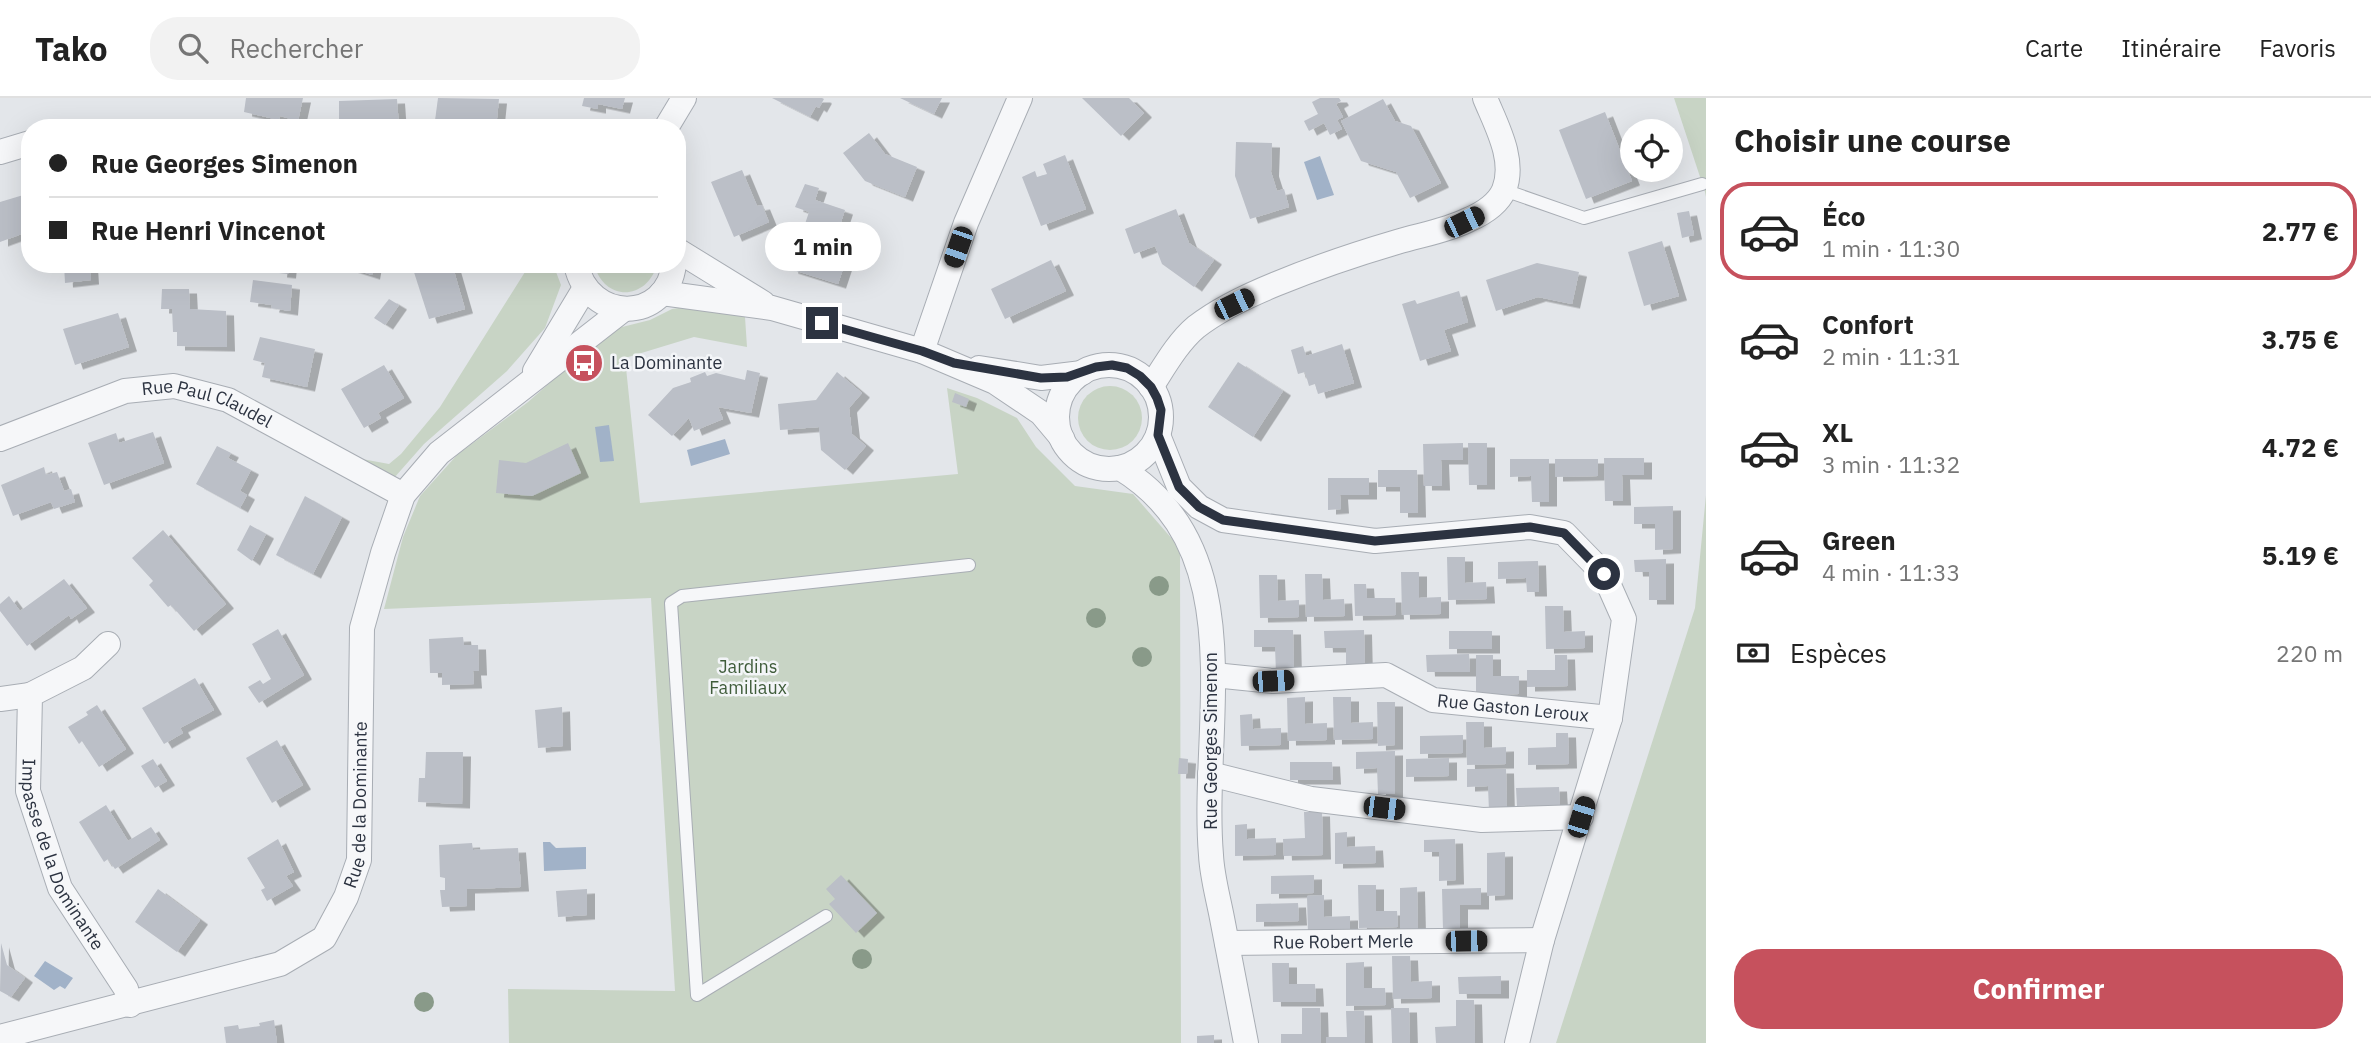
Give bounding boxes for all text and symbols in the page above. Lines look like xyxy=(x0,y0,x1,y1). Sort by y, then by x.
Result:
search box xyxy=(150,17,640,80)
text: Tako xyxy=(35,27,108,70)
icon: search xyxy=(174,29,212,67)
text: Rechercher xyxy=(230,31,363,65)
text: Carte xyxy=(2025,32,2083,64)
text: Itinéraire xyxy=(2121,32,2221,64)
text: Favoris xyxy=(2259,32,2336,64)
map controls xyxy=(1620,119,1683,182)
button: locate xyxy=(1620,119,1683,182)
text: Choisir une course xyxy=(1734,119,2011,161)
text: Rue Georges Simenon xyxy=(91,146,358,180)
text: Éco xyxy=(1822,199,1866,233)
icon: car xyxy=(1738,200,1801,263)
car xyxy=(1441,203,1488,241)
text: Rue Henri Vincenot xyxy=(91,213,326,247)
text: 2.77 € xyxy=(2262,214,2339,248)
callout: 1 min xyxy=(764,222,880,271)
car xyxy=(942,224,975,270)
text: 1 min xyxy=(793,231,853,261)
text: 1 min · 11:30 xyxy=(1822,233,1960,263)
car xyxy=(1211,285,1258,323)
route end xyxy=(806,307,838,339)
text: Confort xyxy=(1822,307,1914,341)
icon: car xyxy=(1738,308,1801,371)
text: 3.75 € xyxy=(2262,322,2339,356)
text: 2 min · 11:31 xyxy=(1822,341,1960,371)
bus stop icon: La Dominante xyxy=(563,342,605,384)
place label: La Dominante xyxy=(611,351,723,374)
street label: Rue Paul Claudel xyxy=(140,374,276,433)
text: XL xyxy=(1822,415,1853,449)
icon: car xyxy=(1738,416,1801,479)
text: 4.72 € xyxy=(2262,430,2339,464)
text: 3 min · 11:32 xyxy=(1822,449,1960,479)
text: Green xyxy=(1822,523,1896,557)
icon: car xyxy=(1738,524,1801,587)
text: 5.19 € xyxy=(2262,538,2339,572)
text: 4 min · 11:33 xyxy=(1822,557,1960,587)
route start xyxy=(1588,558,1620,590)
icon: cash xyxy=(1734,634,1772,672)
text: Espèces xyxy=(1790,636,1887,670)
text: 220 m xyxy=(2276,638,2343,668)
street label: Rue Georges Simenon xyxy=(1199,652,1222,830)
park label: Jardins Familiaux xyxy=(709,655,787,699)
car xyxy=(1252,669,1295,693)
street label: Rue Gaston Leroux xyxy=(1436,688,1590,727)
street label: Rue de la Dominante xyxy=(338,721,372,891)
street label: Impasse de la Dominante xyxy=(17,758,109,954)
car xyxy=(1565,794,1598,840)
car xyxy=(1362,795,1407,821)
street label: Rue Robert Merle xyxy=(1272,929,1414,954)
car xyxy=(1445,930,1488,952)
button: Confirmer xyxy=(1734,949,2343,1029)

